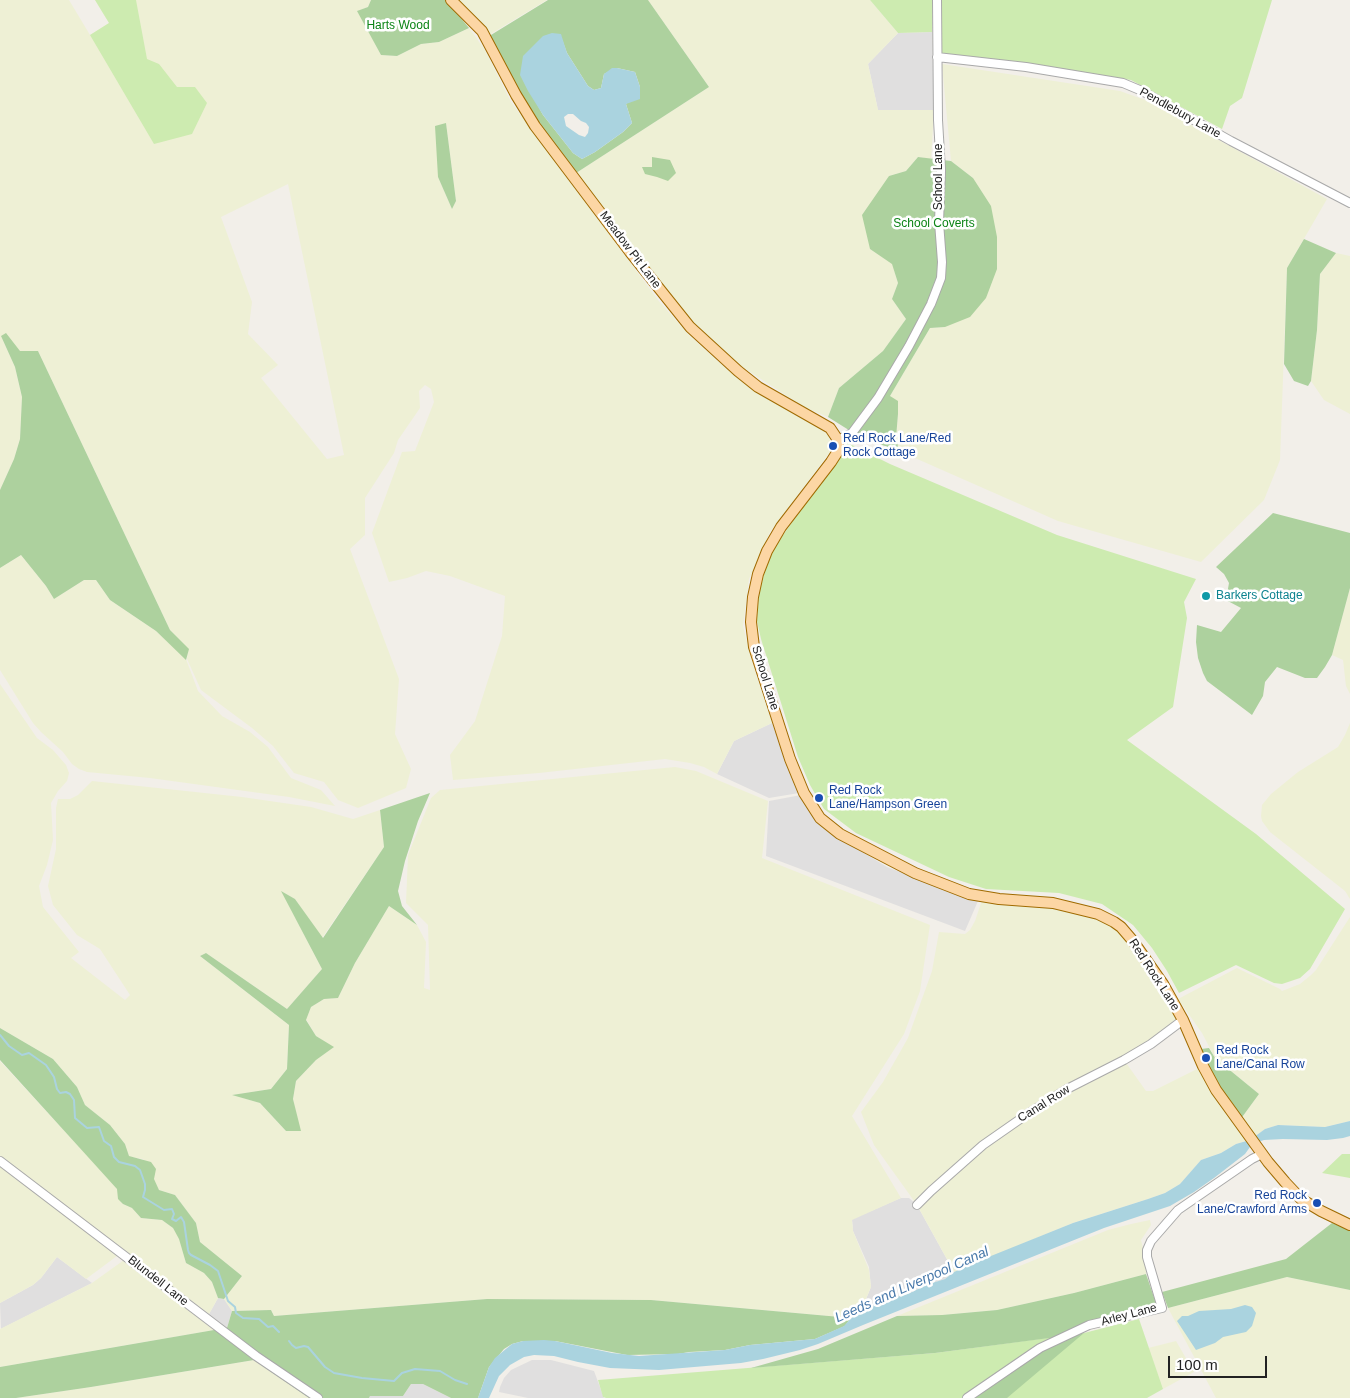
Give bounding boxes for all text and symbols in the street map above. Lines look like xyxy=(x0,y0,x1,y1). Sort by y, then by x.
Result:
park label: Harts Wood xyxy=(366,19,430,33)
street label: Pendlebury Lane xyxy=(1137,85,1223,141)
street label: School Lane xyxy=(932,144,946,210)
street label: Meadow Pit Lane xyxy=(596,209,664,291)
park label: School Coverts xyxy=(893,217,975,231)
place label: Red Rock Lane/Red Rock Cottage xyxy=(843,432,951,460)
marker: Red Rock Lane/Red Rock Cottage xyxy=(827,440,839,452)
place label: Barkers Cottage xyxy=(1216,589,1303,603)
marker: Barkers Cottage xyxy=(1200,590,1212,602)
street label: School Lane xyxy=(748,644,782,712)
place label: Red Rock Lane/Hampson Green xyxy=(829,784,947,812)
marker: Red Rock Lane/Hampson Green xyxy=(813,792,825,804)
street label: Red Rock Lane xyxy=(1125,936,1183,1014)
place label: Red Rock Lane/Canal Row xyxy=(1216,1044,1305,1072)
marker: Red Rock Lane/Canal Row xyxy=(1200,1052,1212,1064)
street label: Canal Row xyxy=(1015,1082,1073,1126)
place label: Red Rock Lane/Crawford Arms xyxy=(1197,1189,1307,1217)
marker: Red Rock Lane/Crawford Arms xyxy=(1311,1197,1323,1209)
water label: Leeds and Liverpool Canal xyxy=(833,1243,991,1327)
street label: Blundell Lane xyxy=(125,1253,191,1309)
street label: Arley Lane xyxy=(1099,1301,1159,1329)
scale bar xyxy=(1170,1346,1269,1378)
text: 100 m xyxy=(1176,1356,1218,1373)

